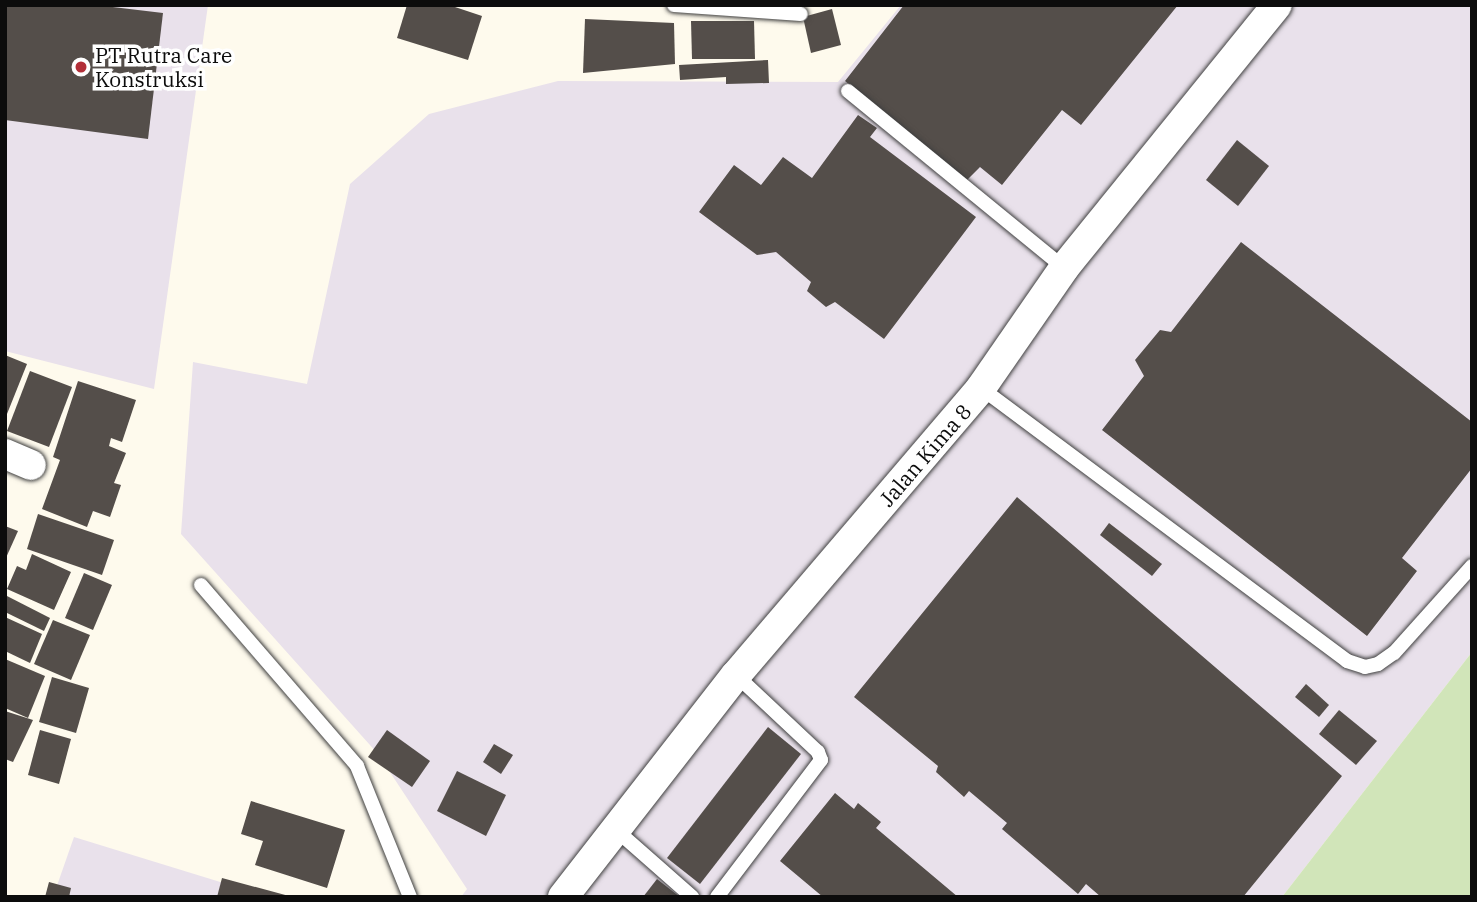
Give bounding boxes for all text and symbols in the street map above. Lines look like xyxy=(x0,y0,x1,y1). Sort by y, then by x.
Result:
place label: PT Rutra Care Konstruksi xyxy=(95,42,232,92)
marker: PT Rutra Care Konstruksi xyxy=(73,59,89,75)
street label: Jalan Kima 8 xyxy=(874,399,976,511)

